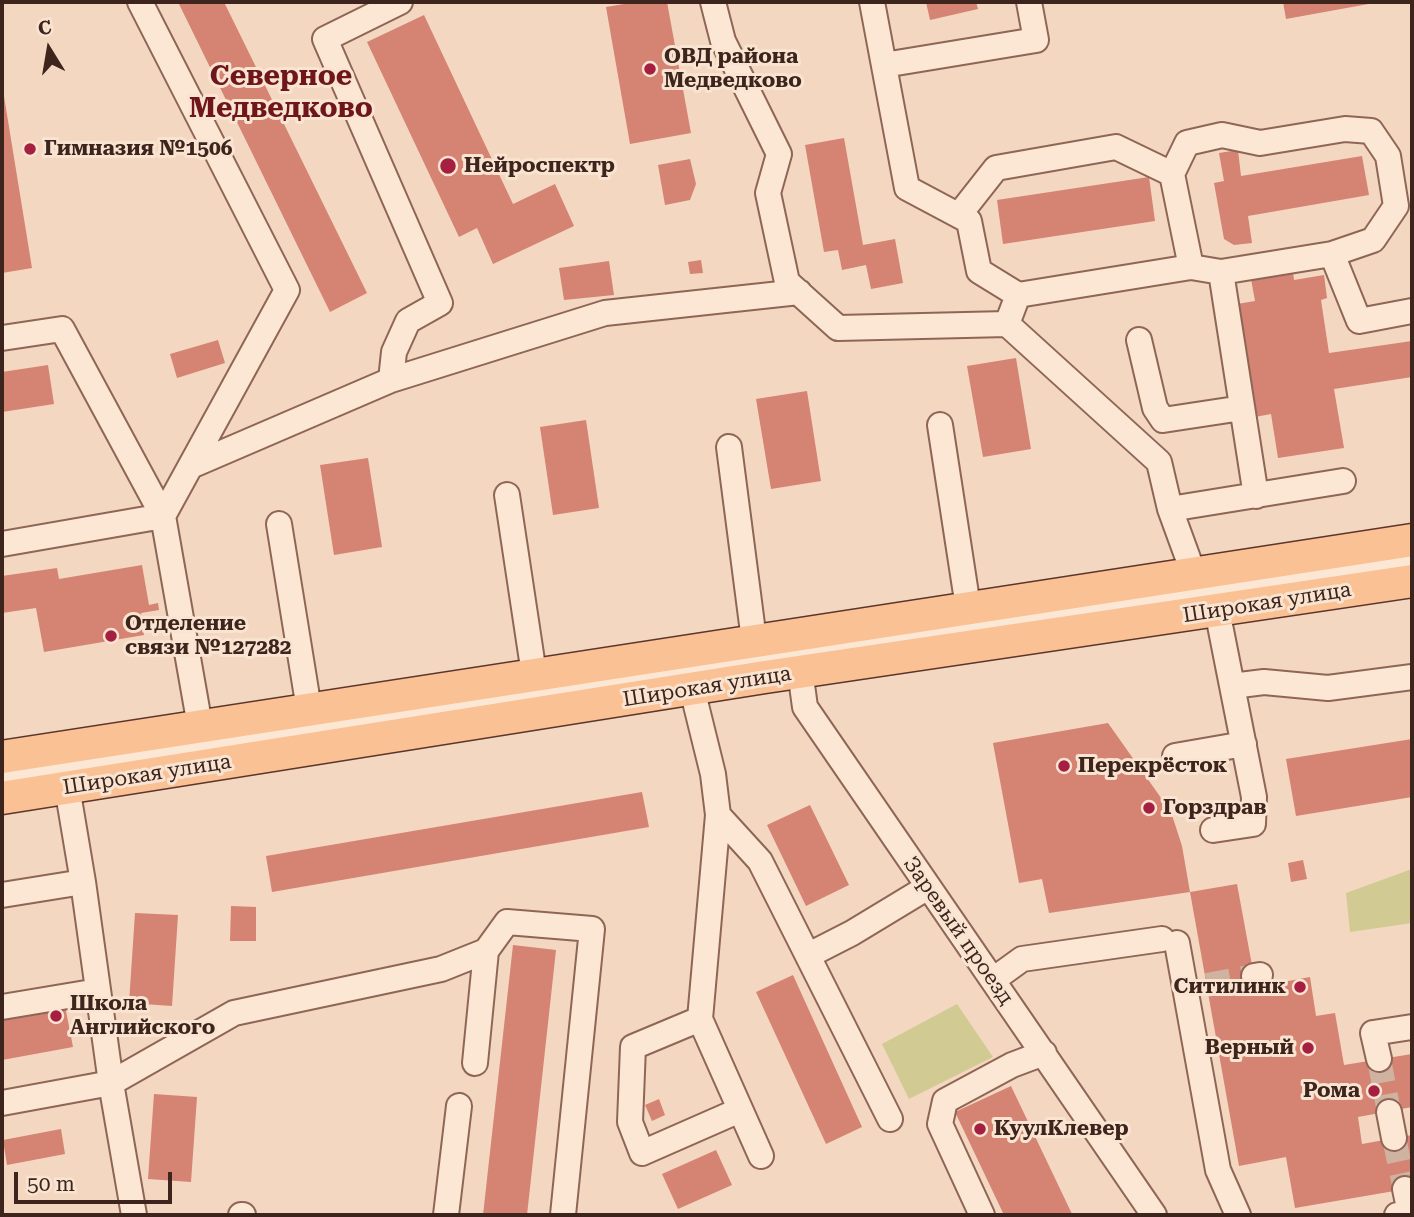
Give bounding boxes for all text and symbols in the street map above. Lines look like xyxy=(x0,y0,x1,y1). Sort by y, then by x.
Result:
north arrow xyxy=(14,14,84,84)
text: С xyxy=(36,15,54,40)
place label: ОВД района Медведково xyxy=(664,44,802,94)
district label: Северное Медведково xyxy=(189,60,373,126)
marker: ОВД района Медведково xyxy=(642,61,658,77)
place label: Гимназия №1506 xyxy=(44,136,233,162)
marker: Гимназия №1506 xyxy=(22,141,38,157)
place label: Нейроcпектр xyxy=(464,153,615,179)
marker: Нейроcпектр xyxy=(438,156,458,176)
street label: Широкая улица xyxy=(1181,577,1353,629)
place label: Отделение связи №127282 xyxy=(125,611,291,661)
marker: Отделение связи №127282 xyxy=(103,628,119,644)
street label: Широкая улица xyxy=(621,661,793,713)
street label: Широкая улица xyxy=(61,749,233,801)
place label: Перекрёсток xyxy=(1078,753,1227,779)
marker: Перекрёсток xyxy=(1056,758,1072,774)
place label: Горздрав xyxy=(1163,795,1266,821)
marker: Горздрав xyxy=(1141,800,1157,816)
street label: Заревый проезд xyxy=(898,852,1018,1010)
place label: Ситилинк xyxy=(1173,974,1286,1000)
marker: Ситилинк xyxy=(1292,979,1308,995)
place label: Школа Английского xyxy=(70,991,215,1041)
marker: Школа Английского xyxy=(48,1008,64,1024)
place label: Верный xyxy=(1205,1035,1294,1061)
marker: Верный xyxy=(1300,1040,1316,1056)
place label: Рома xyxy=(1303,1078,1360,1104)
marker: Рома xyxy=(1366,1083,1382,1099)
place label: КуулКлевер xyxy=(994,1116,1129,1142)
marker: КуулКлевер xyxy=(972,1121,988,1137)
scale bar xyxy=(18,1158,175,1202)
text: 50 m xyxy=(27,1172,75,1196)

